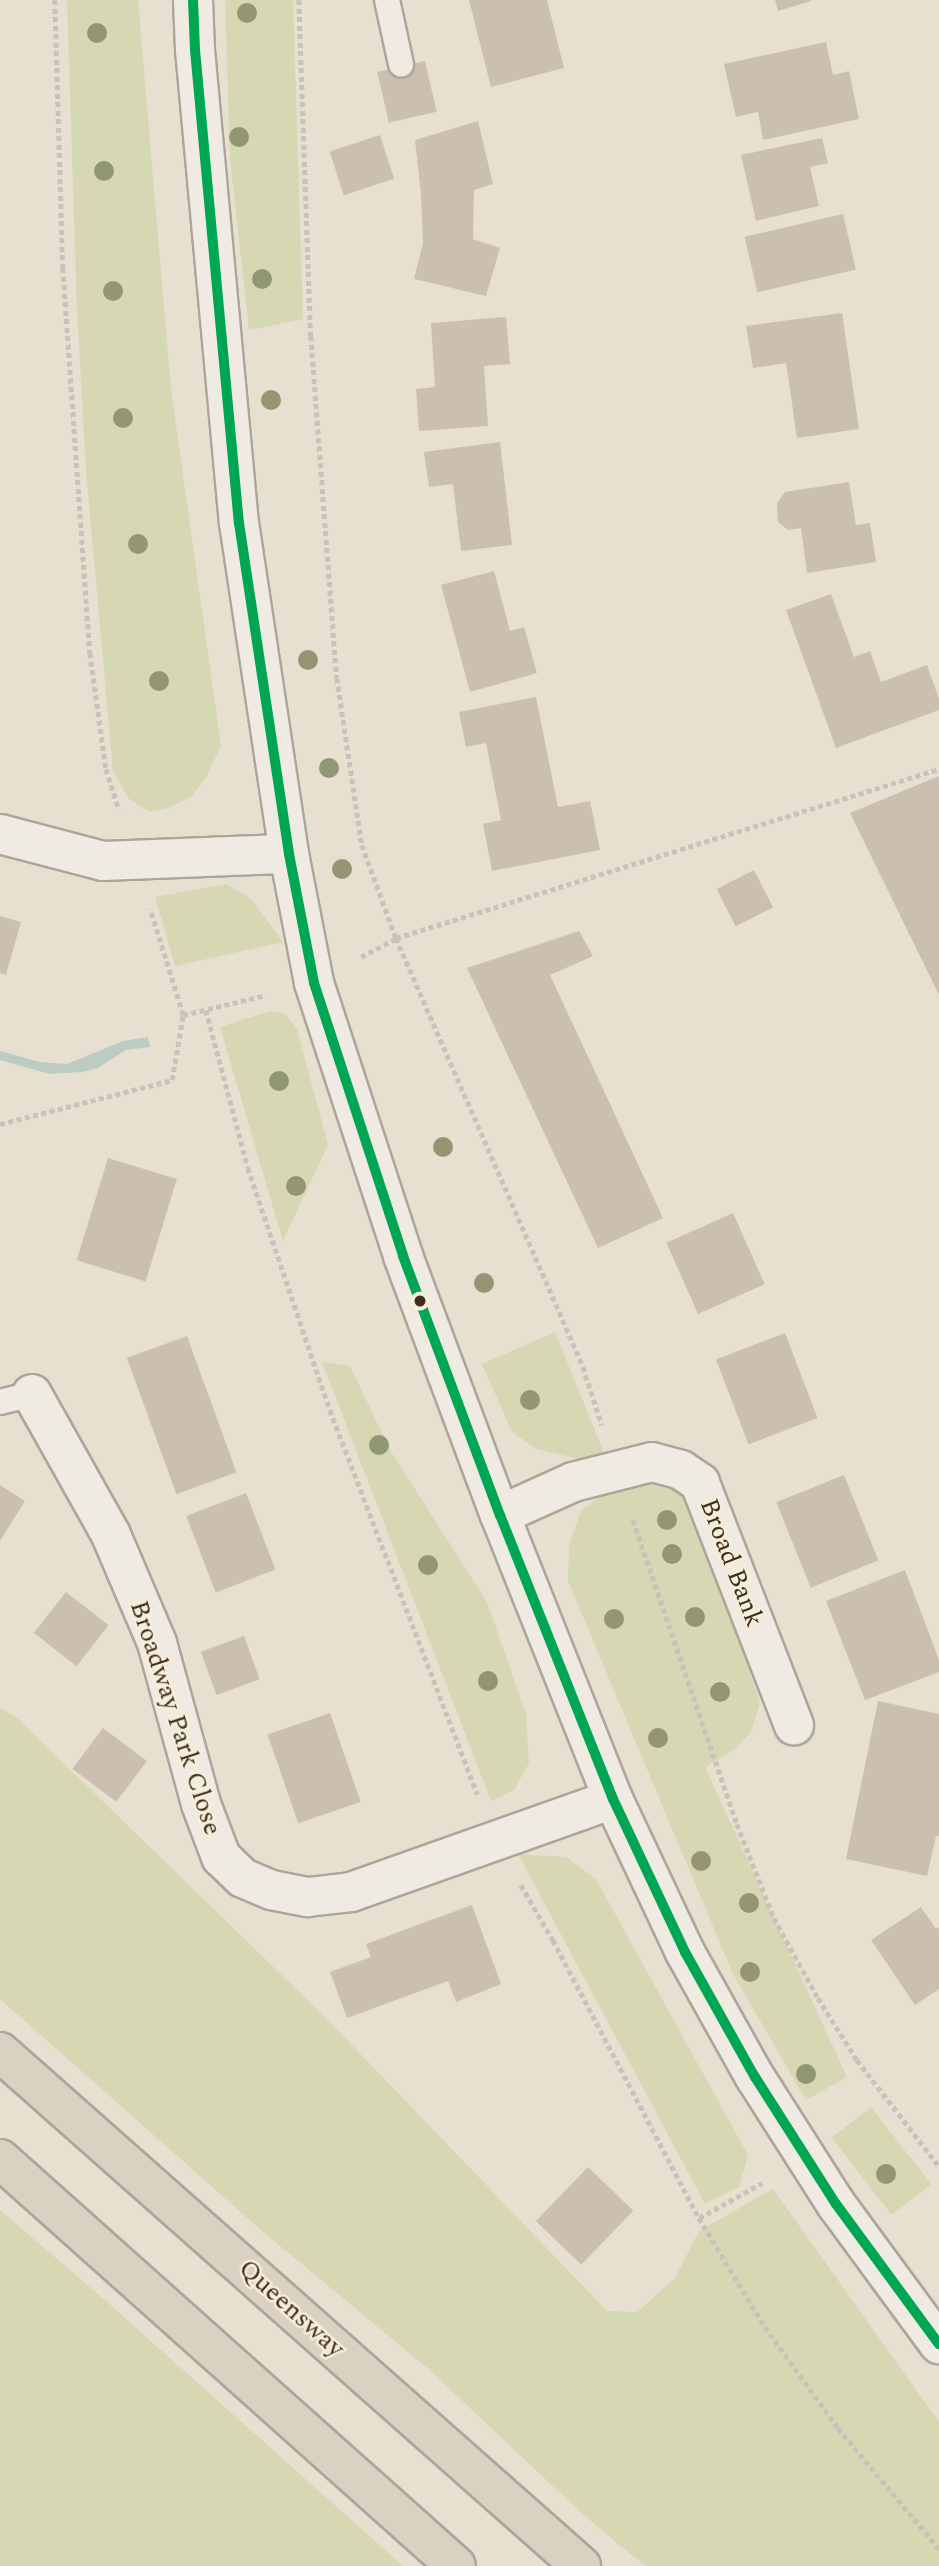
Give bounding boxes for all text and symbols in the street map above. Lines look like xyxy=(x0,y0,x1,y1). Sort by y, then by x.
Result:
unlabelled marker xyxy=(413,1294,427,1308)
street label: Broad Bank xyxy=(692,1494,770,1632)
street label: Broadway Park Close xyxy=(122,1597,228,1839)
street label: Queensway xyxy=(232,2253,350,2365)

